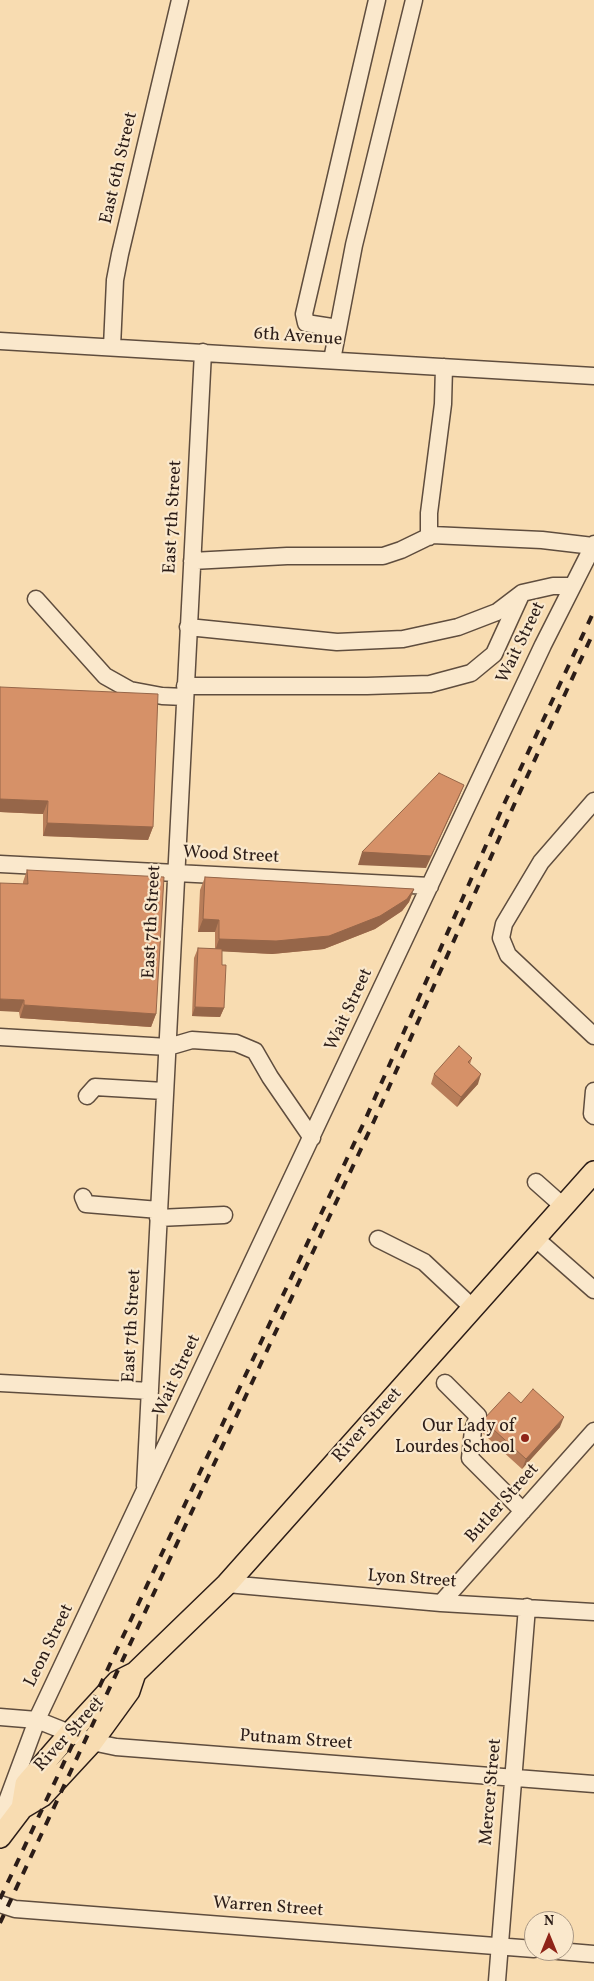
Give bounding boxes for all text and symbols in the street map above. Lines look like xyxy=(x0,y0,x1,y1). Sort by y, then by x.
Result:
street label: East 6th Street xyxy=(97,110,143,226)
street label: 6th Avenue xyxy=(253,324,343,352)
street label: East 7th Street xyxy=(160,460,188,574)
street label: Wait Street xyxy=(493,599,551,687)
street label: Wood Street xyxy=(182,843,280,869)
street label: East 7th Street xyxy=(139,865,167,979)
street label: Wait Street xyxy=(322,965,378,1055)
street label: East 7th Street xyxy=(119,1269,147,1383)
street label: Wait Street xyxy=(150,1331,206,1421)
street label: River Street xyxy=(329,1384,407,1468)
place label: Our Lady of Lourdes School xyxy=(395,1417,515,1460)
marker: Our Lady of Lourdes School xyxy=(519,1432,531,1444)
street label: Butler Street xyxy=(462,1460,544,1548)
street label: Lyon Street xyxy=(367,1566,457,1594)
street label: Leon Street xyxy=(21,1601,79,1691)
street label: River Street xyxy=(31,1693,109,1777)
street label: Putnam Street xyxy=(239,1726,353,1756)
street label: Mercer Street xyxy=(477,1738,507,1846)
street label: Warren Street xyxy=(212,1893,324,1923)
north arrow xyxy=(524,1911,574,1961)
text: N xyxy=(544,1912,554,1931)

